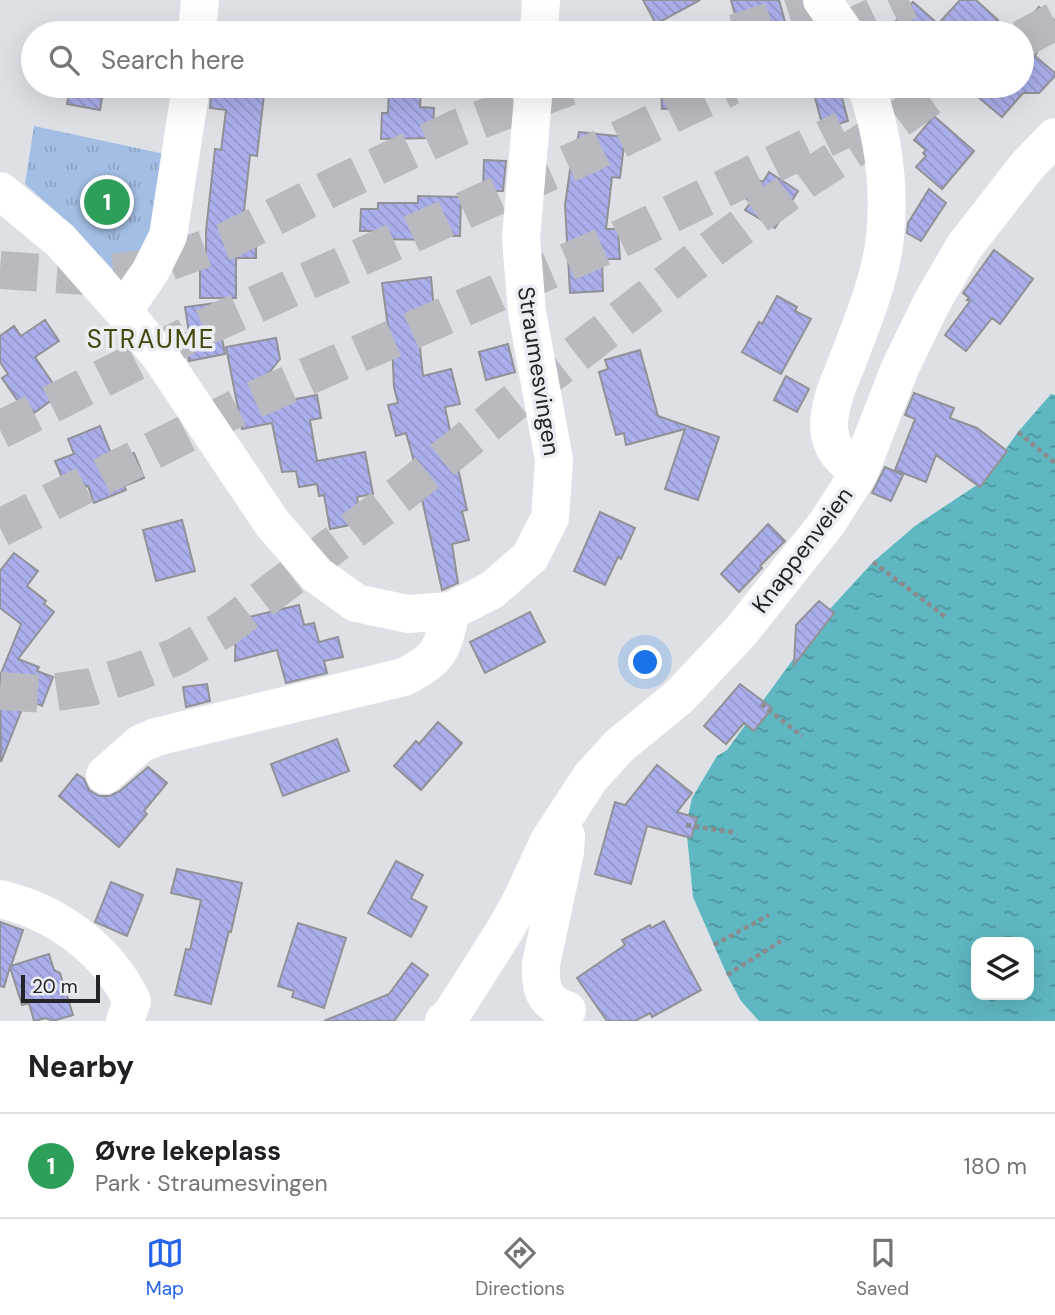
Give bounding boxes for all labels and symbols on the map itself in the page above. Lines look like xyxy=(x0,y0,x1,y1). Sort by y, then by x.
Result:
pin: 1 xyxy=(84,176,130,228)
street label: Straumesvingen xyxy=(511,284,567,458)
district label: STRAUME xyxy=(87,322,215,356)
street label: Knappenveien xyxy=(745,481,859,619)
your location xyxy=(628,645,662,679)
scale bar xyxy=(21,972,100,1004)

